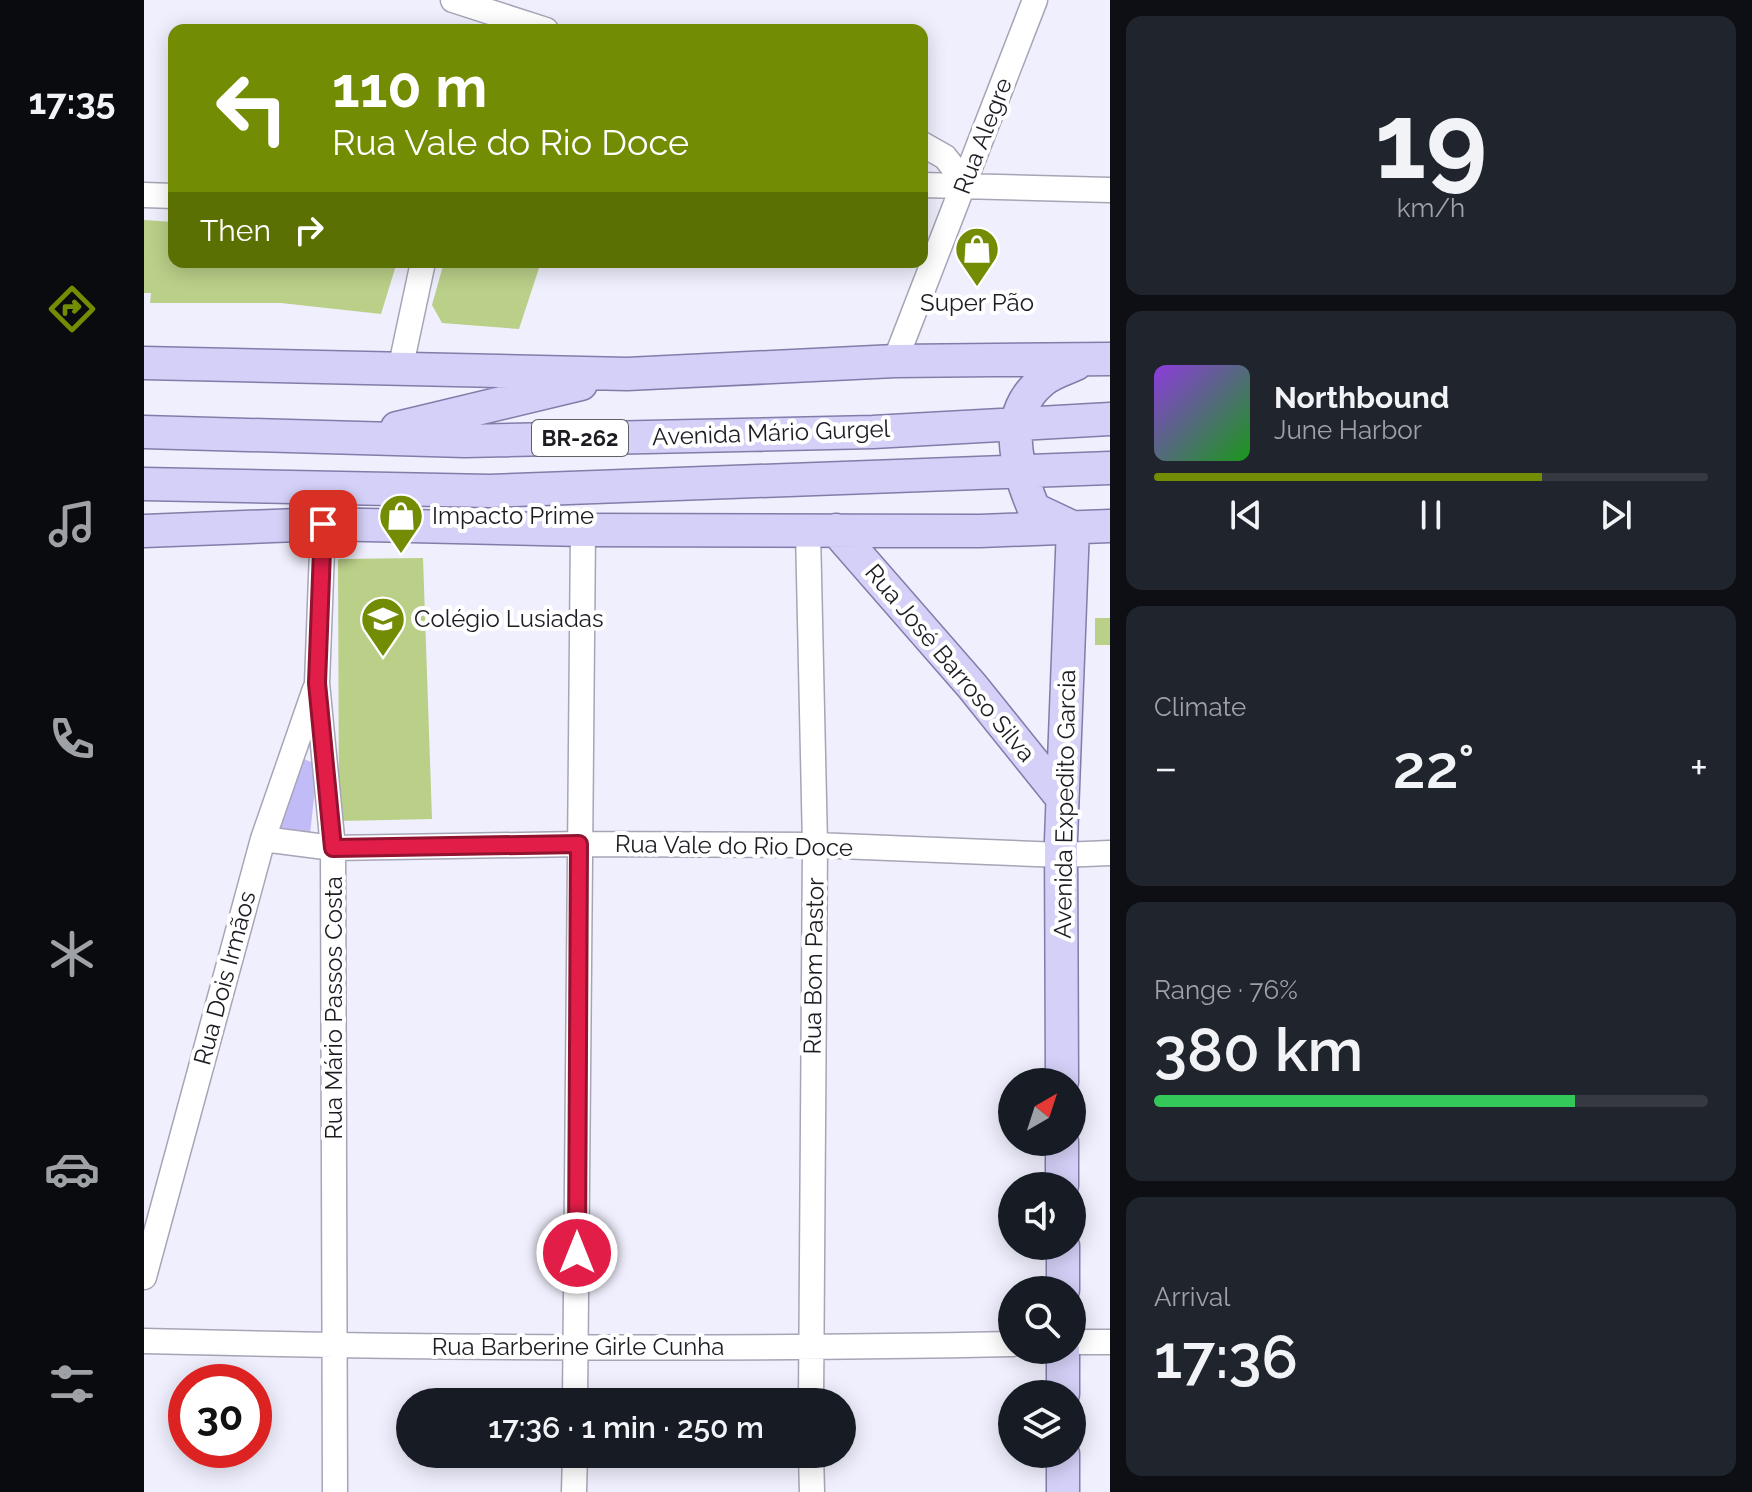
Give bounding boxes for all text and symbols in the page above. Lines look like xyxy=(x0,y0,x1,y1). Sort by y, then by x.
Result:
text: 110 m xyxy=(332,54,487,120)
icon: left xyxy=(200,56,304,160)
street label: Rua Alegre xyxy=(947,74,1018,198)
text: 17:35 xyxy=(29,80,115,122)
text: 19 xyxy=(1375,80,1487,202)
text: Rua Vale do Rio Doce xyxy=(332,121,689,163)
text: km/h xyxy=(1397,193,1465,223)
icon: right xyxy=(287,208,331,252)
text: Then xyxy=(200,213,271,248)
shop icon: Super Pão xyxy=(953,225,1001,288)
icon: directions xyxy=(44,281,100,337)
place label: Super Pão xyxy=(920,288,1034,317)
text: Northbound xyxy=(1274,380,1449,415)
street label: Avenida Mário Gurgel xyxy=(651,414,891,451)
text: June Harbor xyxy=(1274,415,1422,445)
road number: BR-262 xyxy=(532,420,628,456)
pin xyxy=(289,490,357,558)
shop icon: Impacto Prime xyxy=(377,492,425,555)
icon: previous xyxy=(1224,493,1268,537)
icon: pause xyxy=(1409,493,1453,537)
icon: next xyxy=(1594,493,1638,537)
icon: music xyxy=(44,496,100,552)
place label: Impacto Prime xyxy=(432,501,594,530)
icon: arrive xyxy=(301,502,345,546)
street label: Rua José Barroso Silva xyxy=(859,558,1042,767)
school or university icon: Colégio Lusiadas xyxy=(359,595,407,658)
place label: Colégio Lusiadas xyxy=(414,604,604,633)
street label: Avenida Expedito Garcia xyxy=(1048,669,1081,939)
text: Climate xyxy=(1154,692,1246,722)
icon: phone xyxy=(44,711,100,767)
text: 22° xyxy=(1393,732,1475,802)
text: − xyxy=(1154,742,1178,793)
text: + xyxy=(1690,742,1708,793)
street label: Rua Vale do Rio Doce xyxy=(615,829,853,862)
street label: Rua Mário Passos Costa xyxy=(319,876,348,1140)
street label: Rua Bom Pastor xyxy=(797,876,830,1055)
street label: Rua Dois Irmãos xyxy=(187,888,262,1068)
icon: climate xyxy=(44,926,100,982)
text: Range · 76% xyxy=(1154,975,1298,1005)
text: 380 km xyxy=(1154,1015,1363,1085)
north arrow xyxy=(998,1068,1086,1156)
map controls xyxy=(998,1068,1086,1468)
icon: car xyxy=(44,1141,100,1197)
button: sound xyxy=(998,1172,1086,1260)
position arrow xyxy=(535,1211,619,1295)
button: search xyxy=(998,1276,1086,1364)
text: Arrival xyxy=(1154,1282,1230,1312)
text: 17:36 xyxy=(1154,1322,1298,1392)
street label: Rua Barberine Girle Cunha xyxy=(432,1332,724,1361)
icon: filters xyxy=(44,1356,100,1412)
speed limit sign: 30 xyxy=(168,1364,272,1468)
button: layers xyxy=(998,1380,1086,1468)
text: 17:36 · 1 min · 250 m xyxy=(488,1410,764,1445)

